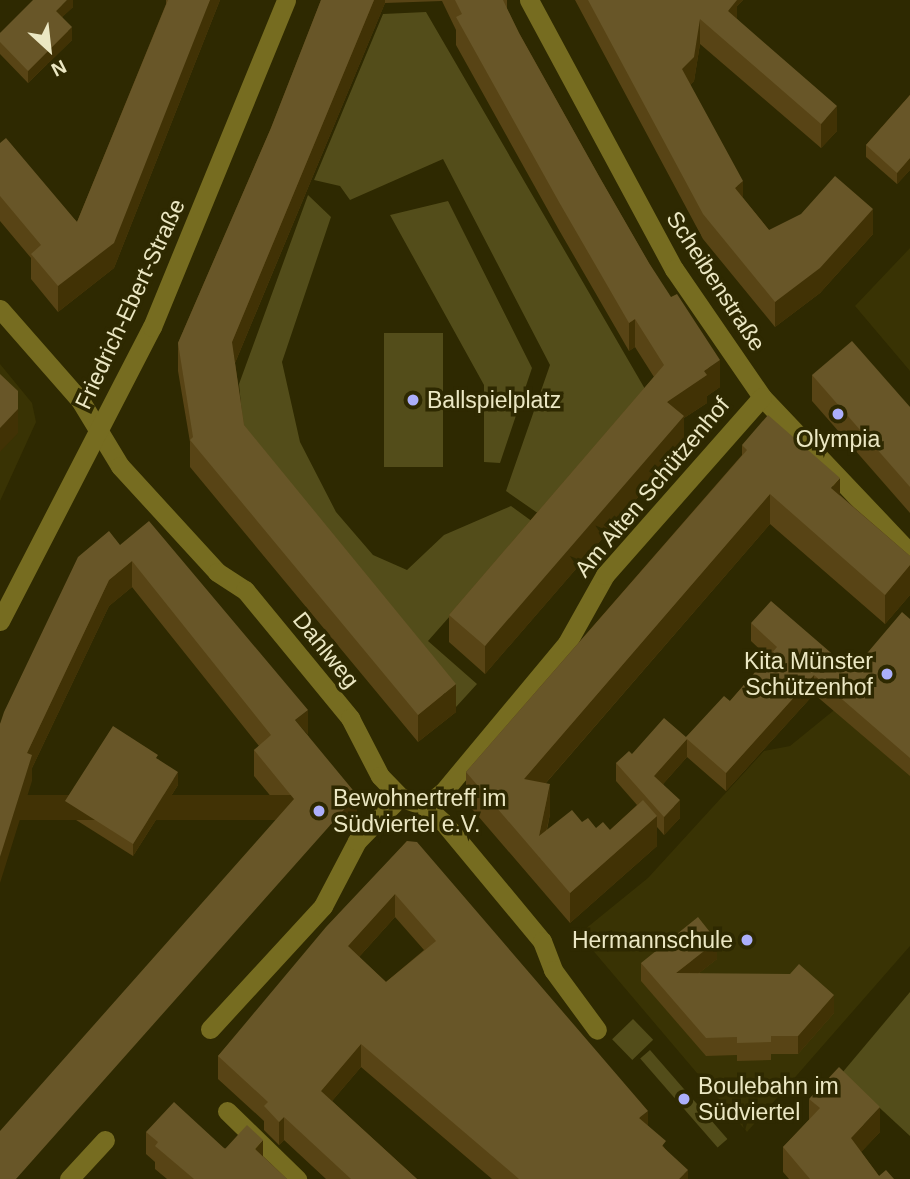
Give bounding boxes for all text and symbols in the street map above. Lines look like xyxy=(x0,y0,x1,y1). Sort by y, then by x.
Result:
north arrow xyxy=(14,14,84,84)
text: N xyxy=(48,56,70,81)
street label: Friedrich-Ebert-Straße xyxy=(69,194,191,414)
street label: Scheibenstraße xyxy=(661,206,771,356)
place label: Ballspielplatz xyxy=(427,386,561,414)
street label: Am Alten Schützenhof xyxy=(568,391,736,583)
marker: Ballspielplatz xyxy=(405,392,421,408)
marker: Olympia xyxy=(830,406,846,422)
place label: Olympia xyxy=(796,425,880,453)
street label: Dahlweg xyxy=(287,607,365,693)
place label: Kita Münster Schützenhof xyxy=(744,647,873,701)
marker: Kita Münster Schützenhof xyxy=(879,666,895,682)
place label: Bewohnertreff im Südviertel e.V. xyxy=(333,784,506,838)
marker: Bewohnertreff im Südviertel e.V. xyxy=(311,803,327,819)
place label: Hermannschule xyxy=(572,926,733,954)
marker: Hermannschule xyxy=(739,932,755,948)
place label: Boulebahn im Südviertel xyxy=(698,1072,839,1126)
marker: Boulebahn im Südviertel xyxy=(676,1091,692,1107)

